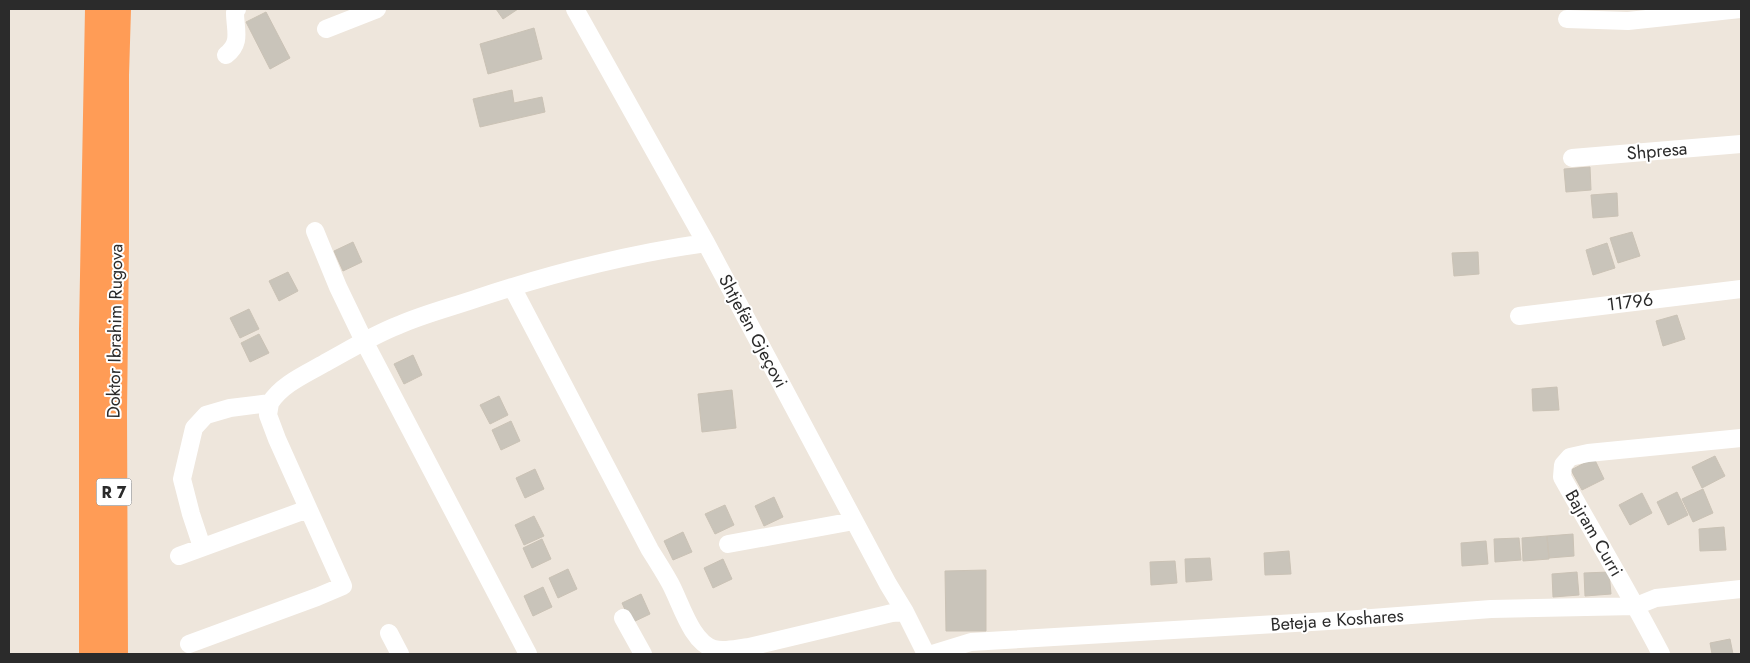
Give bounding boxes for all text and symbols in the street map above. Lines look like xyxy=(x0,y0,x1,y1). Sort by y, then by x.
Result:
street label: Shpresa xyxy=(1626,135,1688,167)
street label: Doktor Ibrahim Rugova xyxy=(100,243,130,419)
street label: Shtjefën Gjeçovi xyxy=(712,270,794,392)
street label: 11796 xyxy=(1605,286,1655,318)
road number: R 7 xyxy=(96,478,132,506)
street label: Bajram Curri xyxy=(1559,485,1629,581)
street label: Beteja e Koshares xyxy=(1270,602,1404,638)

